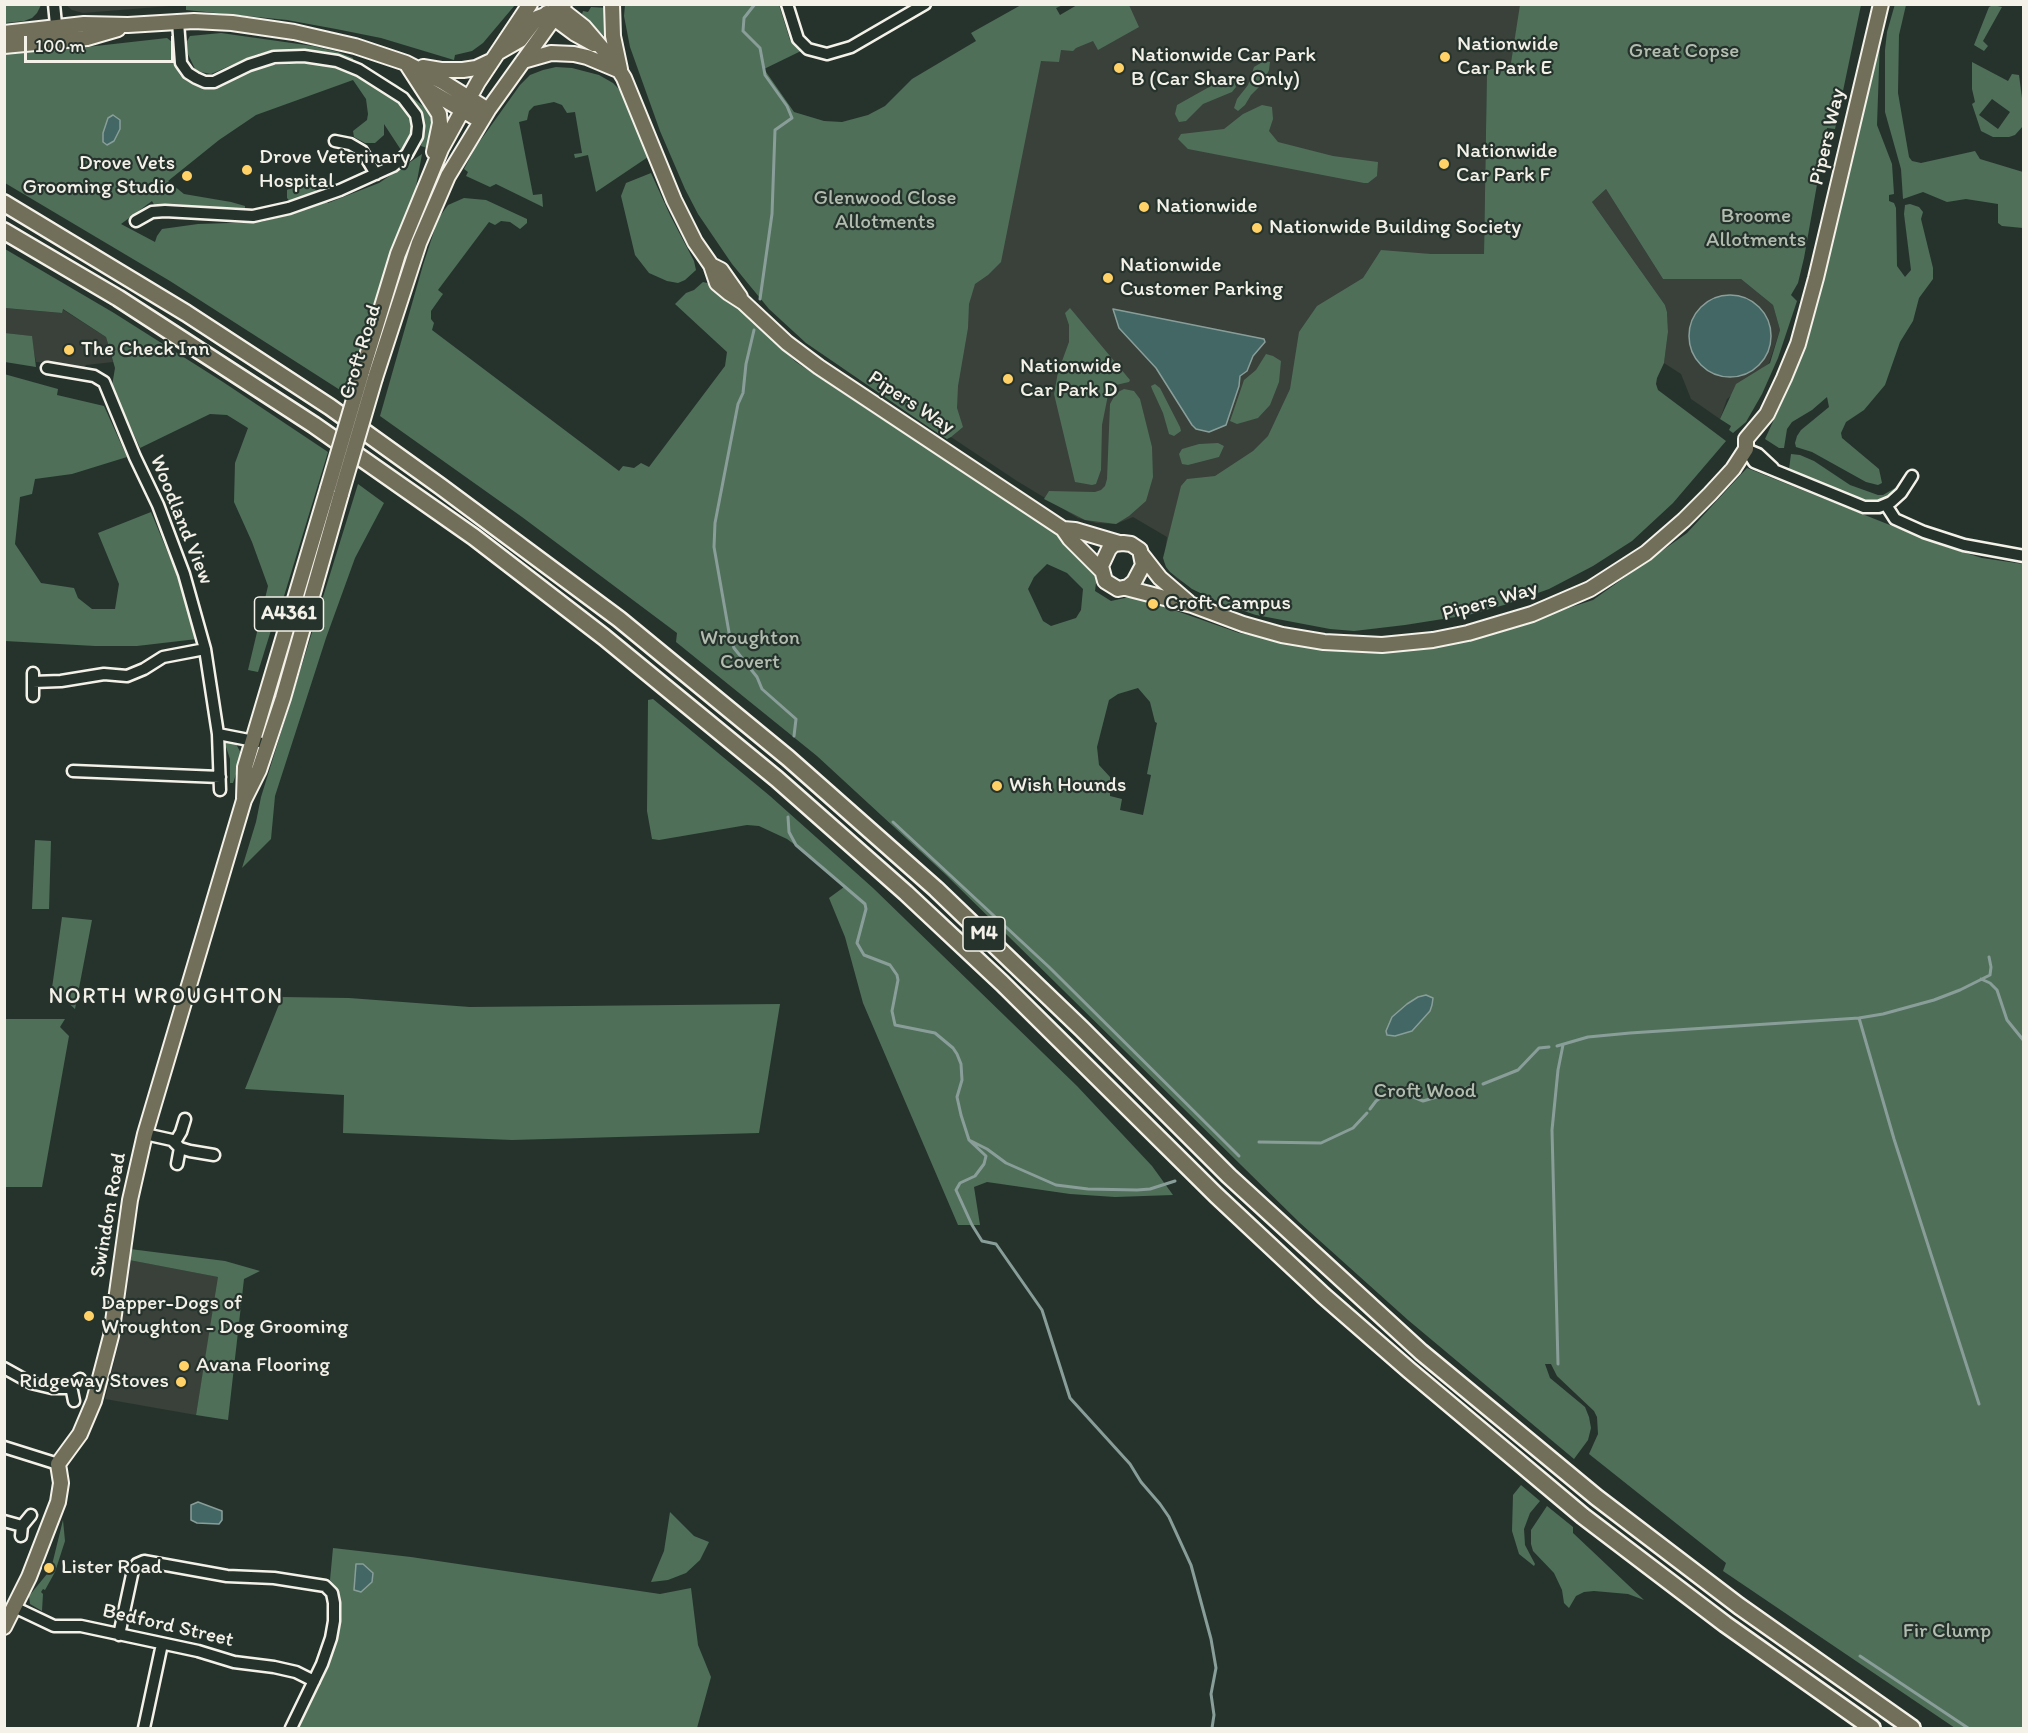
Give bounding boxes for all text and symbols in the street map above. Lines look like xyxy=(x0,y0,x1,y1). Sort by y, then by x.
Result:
scale bar xyxy=(27,24,177,62)
place label: Nationwide Car Park E xyxy=(1457,32,1558,82)
text: 100 m xyxy=(35,35,85,57)
park label: Great Copse xyxy=(1629,39,1739,65)
place label: Nationwide Car Park B (Car Share Only) xyxy=(1131,43,1316,93)
marker: Nationwide Car Park E xyxy=(1438,50,1452,64)
marker: Nationwide Car Park B (Car Share Only) xyxy=(1112,61,1126,75)
street label: Pipers Way xyxy=(1805,86,1851,188)
place label: Nationwide Car Park F xyxy=(1456,139,1557,189)
place label: Drove Veterinary Hospital xyxy=(259,145,410,195)
place label: Drove Vets Grooming Studio xyxy=(23,151,175,201)
marker: Nationwide Car Park F xyxy=(1437,157,1451,171)
marker: Drove Veterinary Hospital xyxy=(240,163,254,177)
marker: Drove Vets Grooming Studio xyxy=(180,169,194,183)
park label: Glenwood Close Allotments xyxy=(813,186,957,236)
place label: Nationwide xyxy=(1156,194,1257,220)
marker: Nationwide xyxy=(1137,200,1151,214)
park label: Broome Allotments xyxy=(1706,204,1806,254)
place label: Nationwide Building Society xyxy=(1269,215,1521,241)
marker: Nationwide Building Society xyxy=(1250,221,1264,235)
place label: Nationwide Customer Parking xyxy=(1120,253,1283,303)
marker: Nationwide Customer Parking xyxy=(1101,271,1115,285)
street label: Croft Road xyxy=(335,302,387,402)
place label: The Check Inn xyxy=(81,337,210,363)
marker: The Check Inn xyxy=(62,343,76,357)
place label: Nationwide Car Park D xyxy=(1020,354,1121,404)
street label: Pipers Way xyxy=(863,366,959,440)
marker: Nationwide Car Park D xyxy=(1001,372,1015,386)
street label: Woodland View xyxy=(144,452,218,588)
street label: Pipers Way xyxy=(1439,576,1541,628)
place label: Croft Campus xyxy=(1165,591,1291,617)
road number: A4361 xyxy=(254,597,324,631)
marker: Croft Campus xyxy=(1146,597,1160,611)
park label: Wroughton Covert xyxy=(700,626,800,676)
place label: Wish Hounds xyxy=(1009,773,1126,799)
marker: Wish Hounds xyxy=(990,779,1004,793)
road number: M4 xyxy=(963,917,1005,951)
district label: NORTH WROUGHTON xyxy=(48,984,284,1010)
park label: Croft Wood xyxy=(1374,1079,1476,1105)
street label: Swindon Road xyxy=(86,1150,132,1280)
place label: Dapper-Dogs of Wroughton - Dog Grooming xyxy=(101,1291,348,1341)
marker: Dapper-Dogs of Wroughton - Dog Grooming xyxy=(82,1309,96,1323)
place label: Avana Flooring xyxy=(196,1353,330,1379)
marker: Avana Flooring xyxy=(177,1359,191,1373)
place label: Ridgeway Stoves xyxy=(19,1369,169,1395)
marker: Ridgeway Stoves xyxy=(174,1375,188,1389)
place label: Lister Road xyxy=(61,1555,162,1581)
marker: Lister Road xyxy=(42,1561,56,1575)
street label: Bedford Street xyxy=(100,1599,236,1653)
park label: Fir Clump xyxy=(1903,1619,1991,1645)

